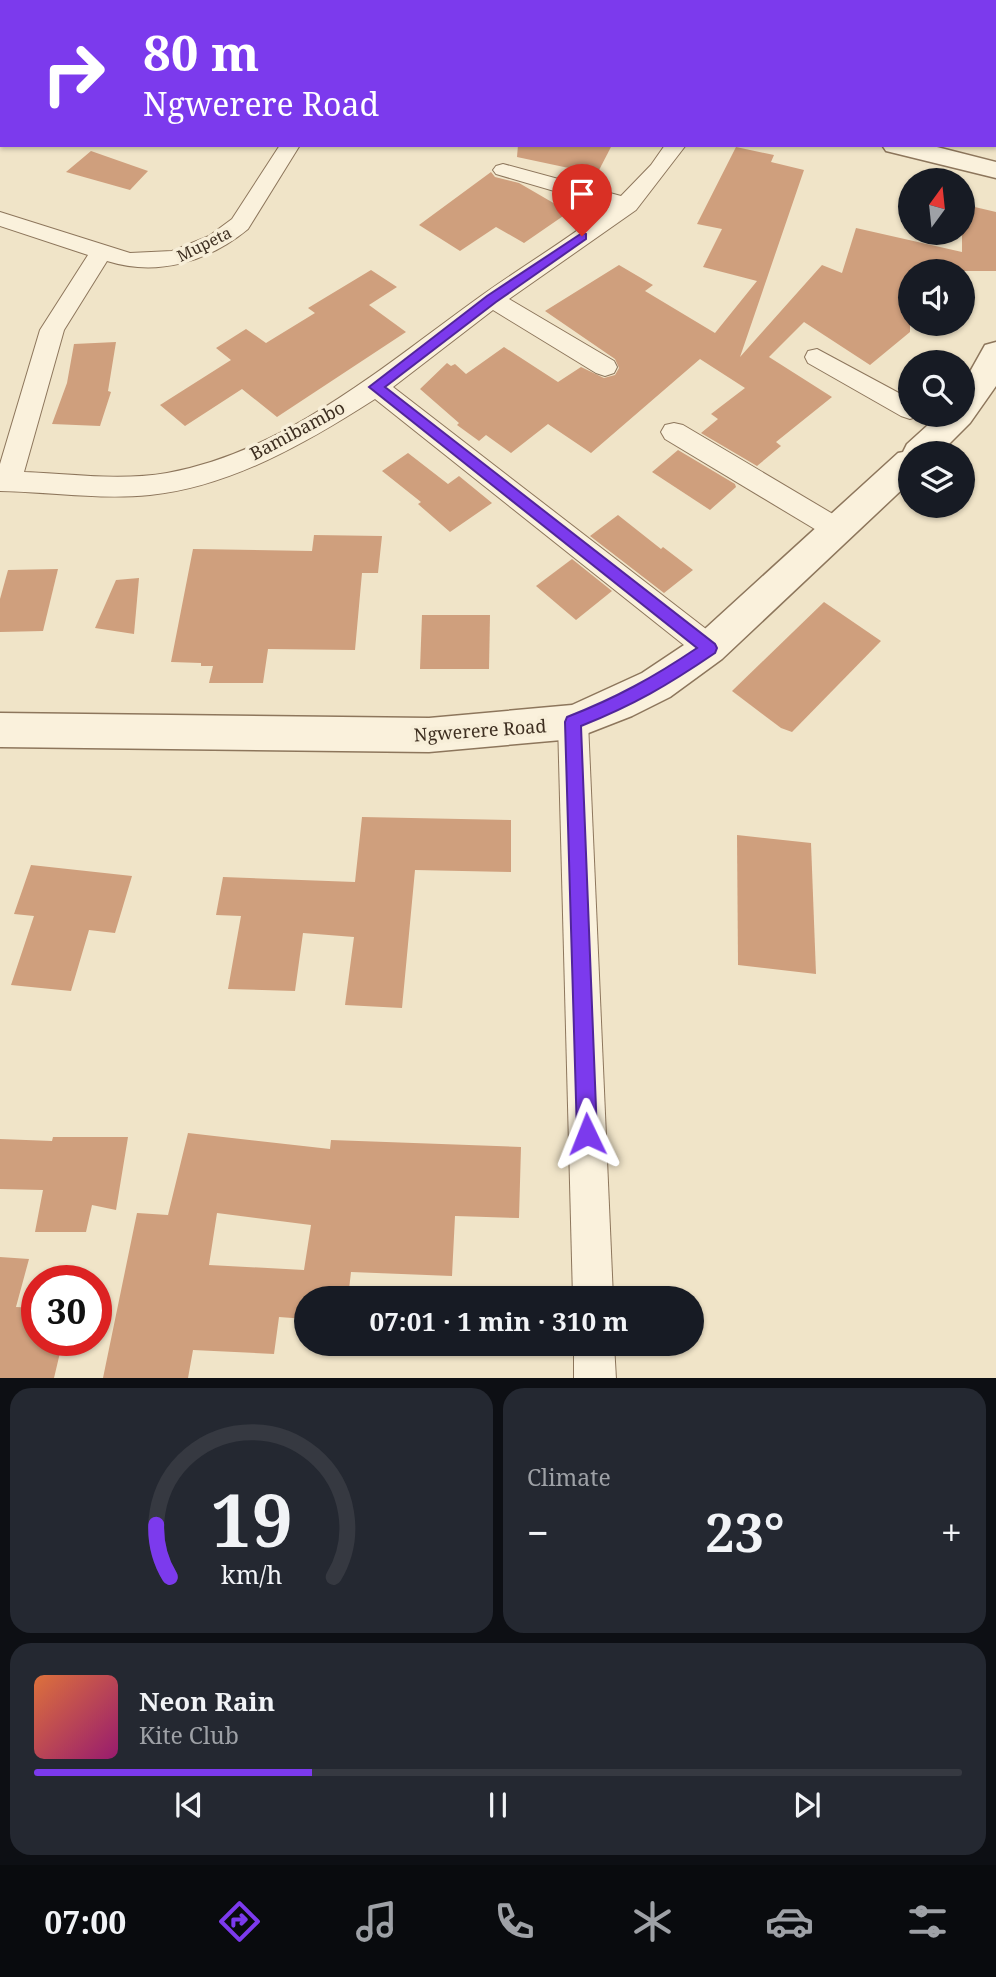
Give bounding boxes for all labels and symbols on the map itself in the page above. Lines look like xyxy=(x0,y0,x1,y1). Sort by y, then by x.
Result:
pin xyxy=(552,164,612,236)
north arrow xyxy=(898,168,975,245)
street label: Mupeta xyxy=(173,221,235,267)
street label: Bamibambo xyxy=(245,395,349,465)
street label: Ngwerere Road xyxy=(413,713,547,747)
position arrow xyxy=(550,1097,624,1171)
speed limit sign: 30 xyxy=(21,1265,112,1356)

